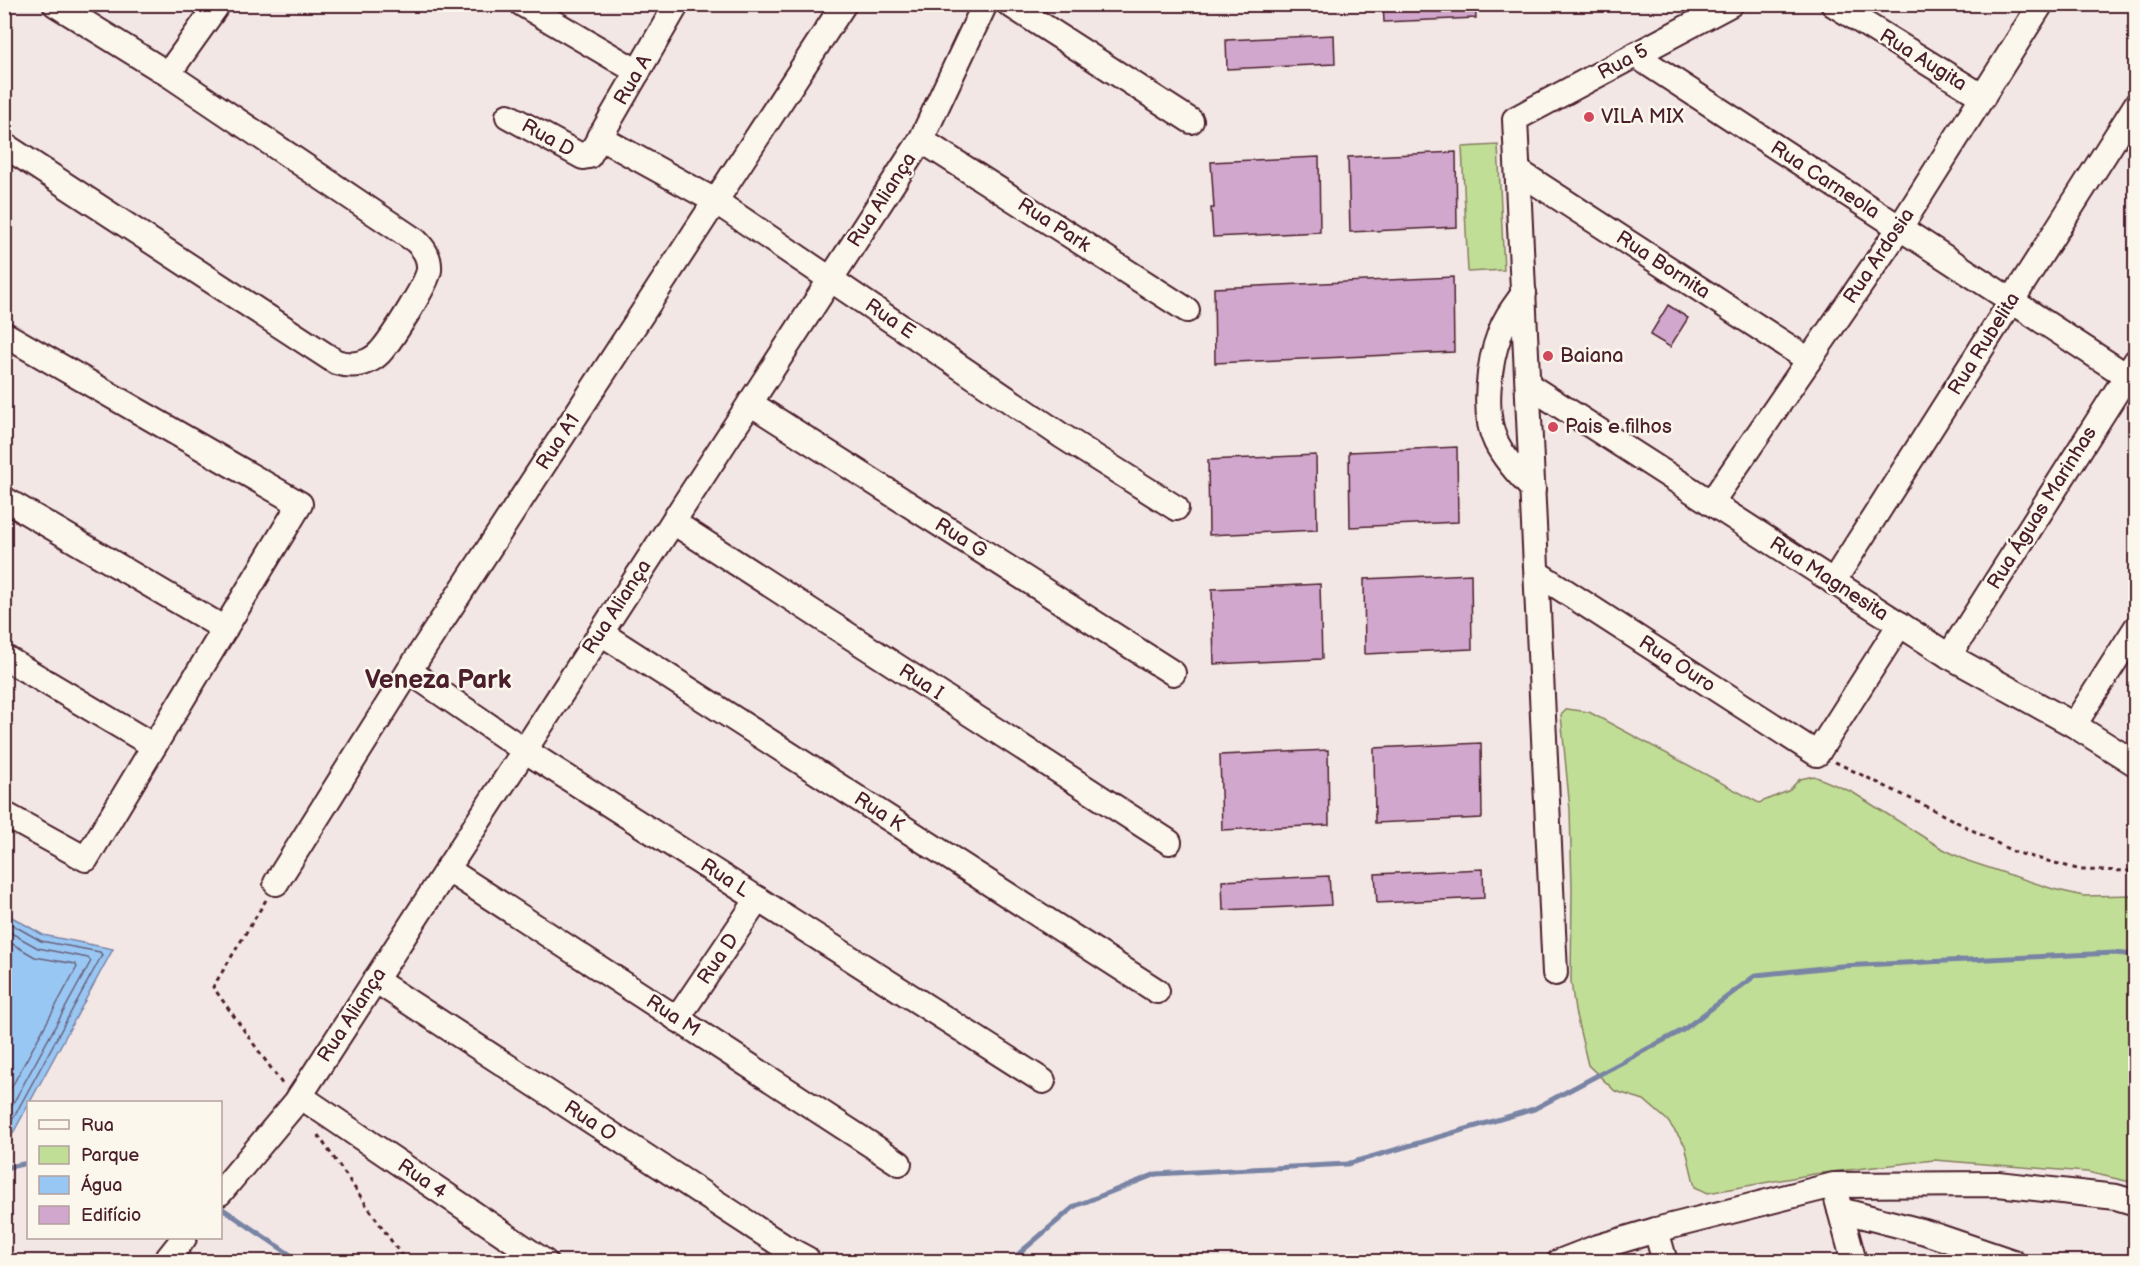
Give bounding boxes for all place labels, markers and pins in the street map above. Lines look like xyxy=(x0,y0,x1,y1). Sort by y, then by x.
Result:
place label: VILA MIX xyxy=(1601,105,1684,129)
marker: VILA MIX xyxy=(1582,110,1596,124)
place label: Baiana xyxy=(1560,344,1624,368)
marker: Baiana xyxy=(1541,349,1555,363)
place label: Pais e filhos xyxy=(1565,415,1672,439)
marker: Pais e filhos xyxy=(1546,420,1560,434)

